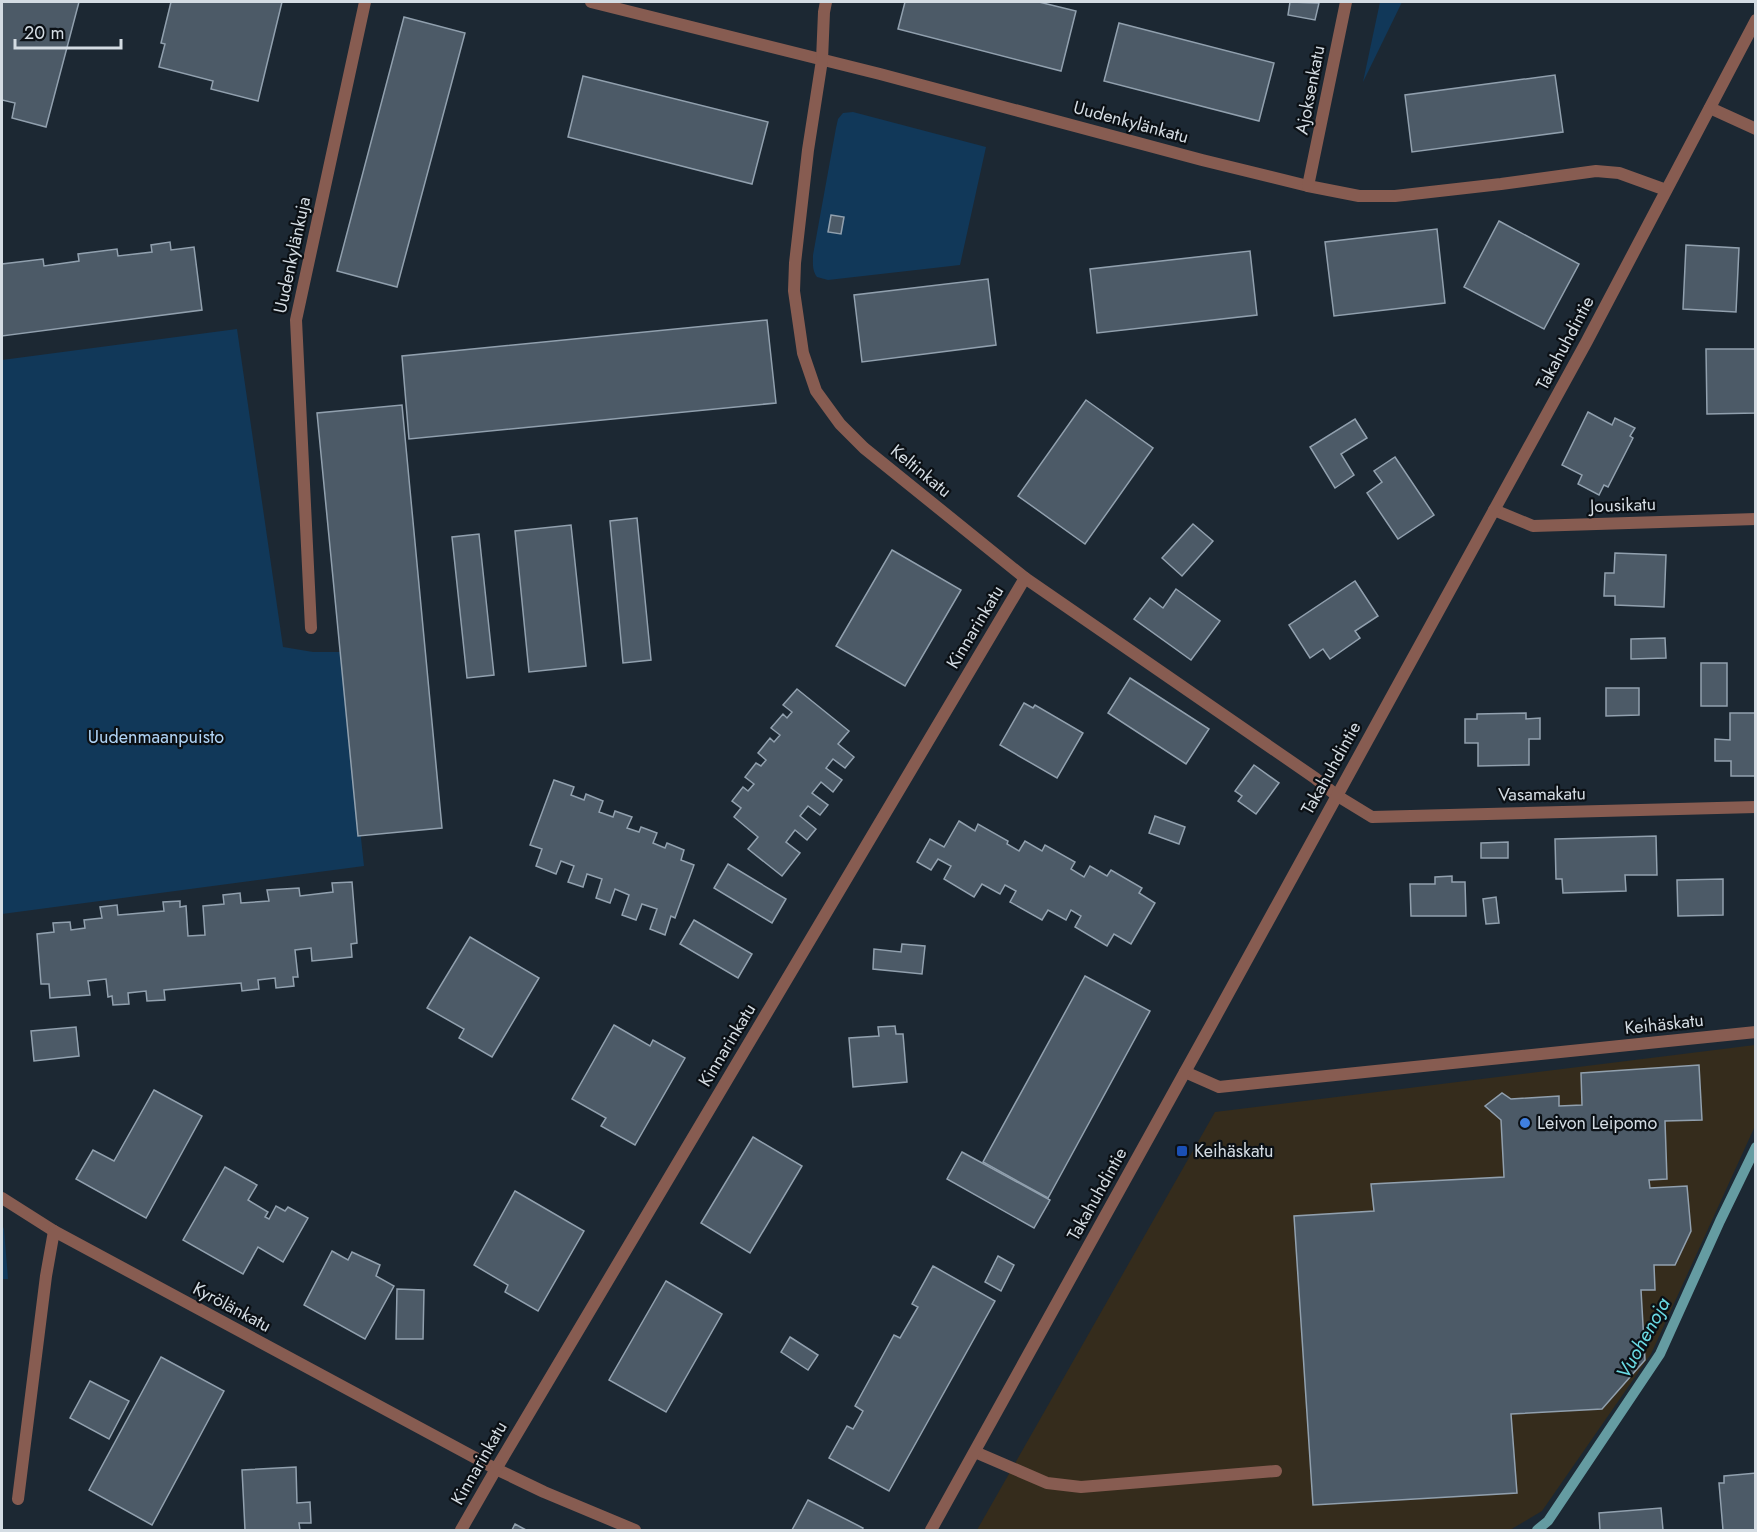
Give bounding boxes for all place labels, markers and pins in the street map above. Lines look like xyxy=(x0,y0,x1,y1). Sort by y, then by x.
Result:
place label: Leivon Leipomo xyxy=(1537,1110,1658,1136)
marker: Leivon Leipomo xyxy=(1518,1116,1532,1130)
place label: Keihäskatu xyxy=(1194,1138,1273,1164)
marker: Keihäskatu xyxy=(1175,1144,1189,1158)

